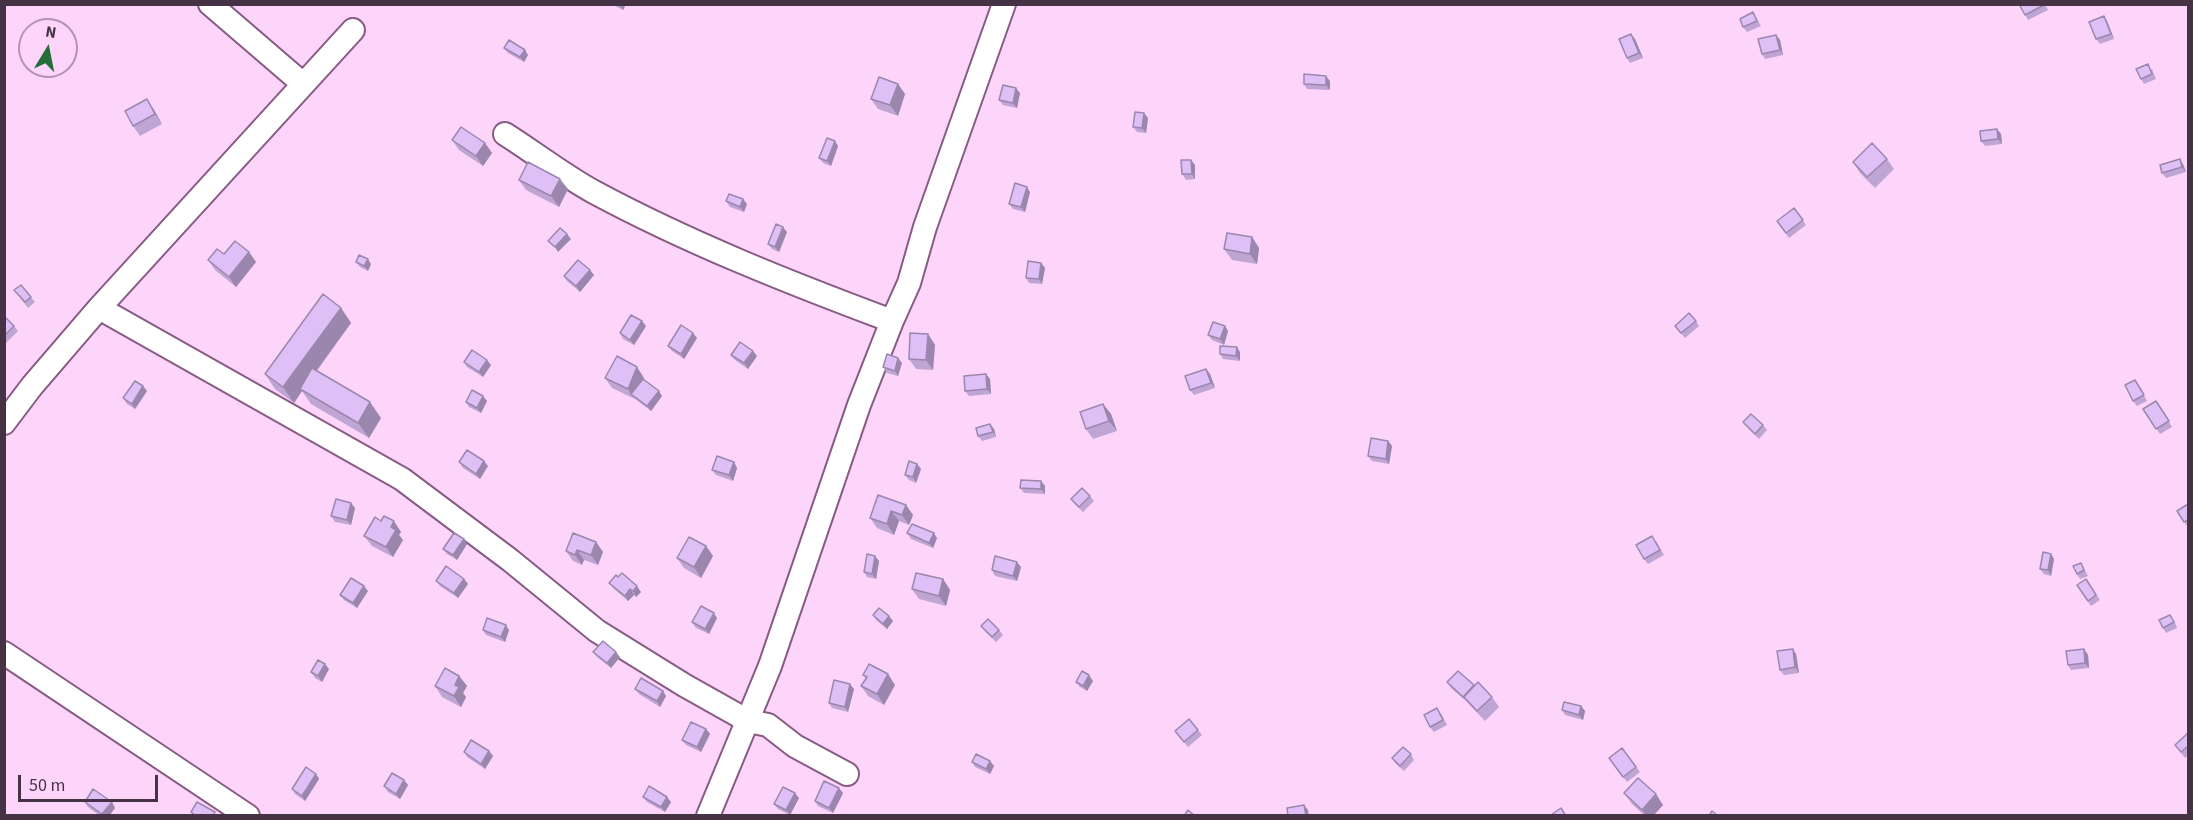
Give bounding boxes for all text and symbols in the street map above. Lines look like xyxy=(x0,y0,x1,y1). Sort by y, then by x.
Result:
north arrow xyxy=(18,18,78,78)
text: N xyxy=(44,20,58,44)
scale bar xyxy=(21,763,160,801)
text: 50 m xyxy=(29,773,65,798)

